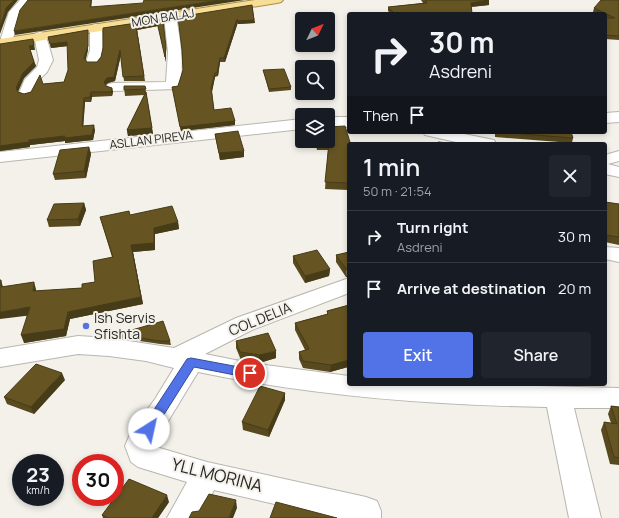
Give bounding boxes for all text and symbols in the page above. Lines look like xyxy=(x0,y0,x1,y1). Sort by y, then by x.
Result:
street label: MON BALAJ xyxy=(130,4,196,31)
north arrow xyxy=(295,12,335,52)
map controls xyxy=(295,12,335,148)
text: 30 m xyxy=(429,23,494,61)
icon: right xyxy=(363,28,415,80)
text: Asdreni xyxy=(429,59,492,83)
button: search xyxy=(295,60,335,100)
icon: arrive xyxy=(406,104,428,126)
text: Then xyxy=(363,105,398,126)
button: layers xyxy=(295,108,335,148)
street label: ASLLAN PIREVA xyxy=(108,126,194,153)
text: 1 min xyxy=(363,150,420,183)
button: close xyxy=(549,155,591,197)
text: 50 m · 21:54 xyxy=(363,182,432,200)
text: Turn right xyxy=(397,217,468,238)
icon: right xyxy=(363,226,385,248)
text: 30 m xyxy=(558,226,591,247)
text: Asdreni xyxy=(397,238,442,256)
icon: arrive xyxy=(363,278,385,300)
text: Arrive at destination xyxy=(397,278,546,299)
text: 20 m xyxy=(558,278,591,299)
street label: COL DELIA xyxy=(226,297,294,340)
place label: Ish Servis Sfishta xyxy=(94,308,155,343)
marker: Ish Servis Sfishta xyxy=(81,321,91,331)
button: Exit xyxy=(363,332,473,378)
button: Share xyxy=(481,332,591,378)
pin xyxy=(233,356,267,390)
icon: arrive xyxy=(239,362,261,384)
position arrow xyxy=(128,408,170,450)
street label: YLL MORINA xyxy=(169,452,265,497)
speed limit sign: 30 xyxy=(72,454,124,506)
text: 23 xyxy=(26,461,50,488)
text: km/h xyxy=(26,483,50,497)

